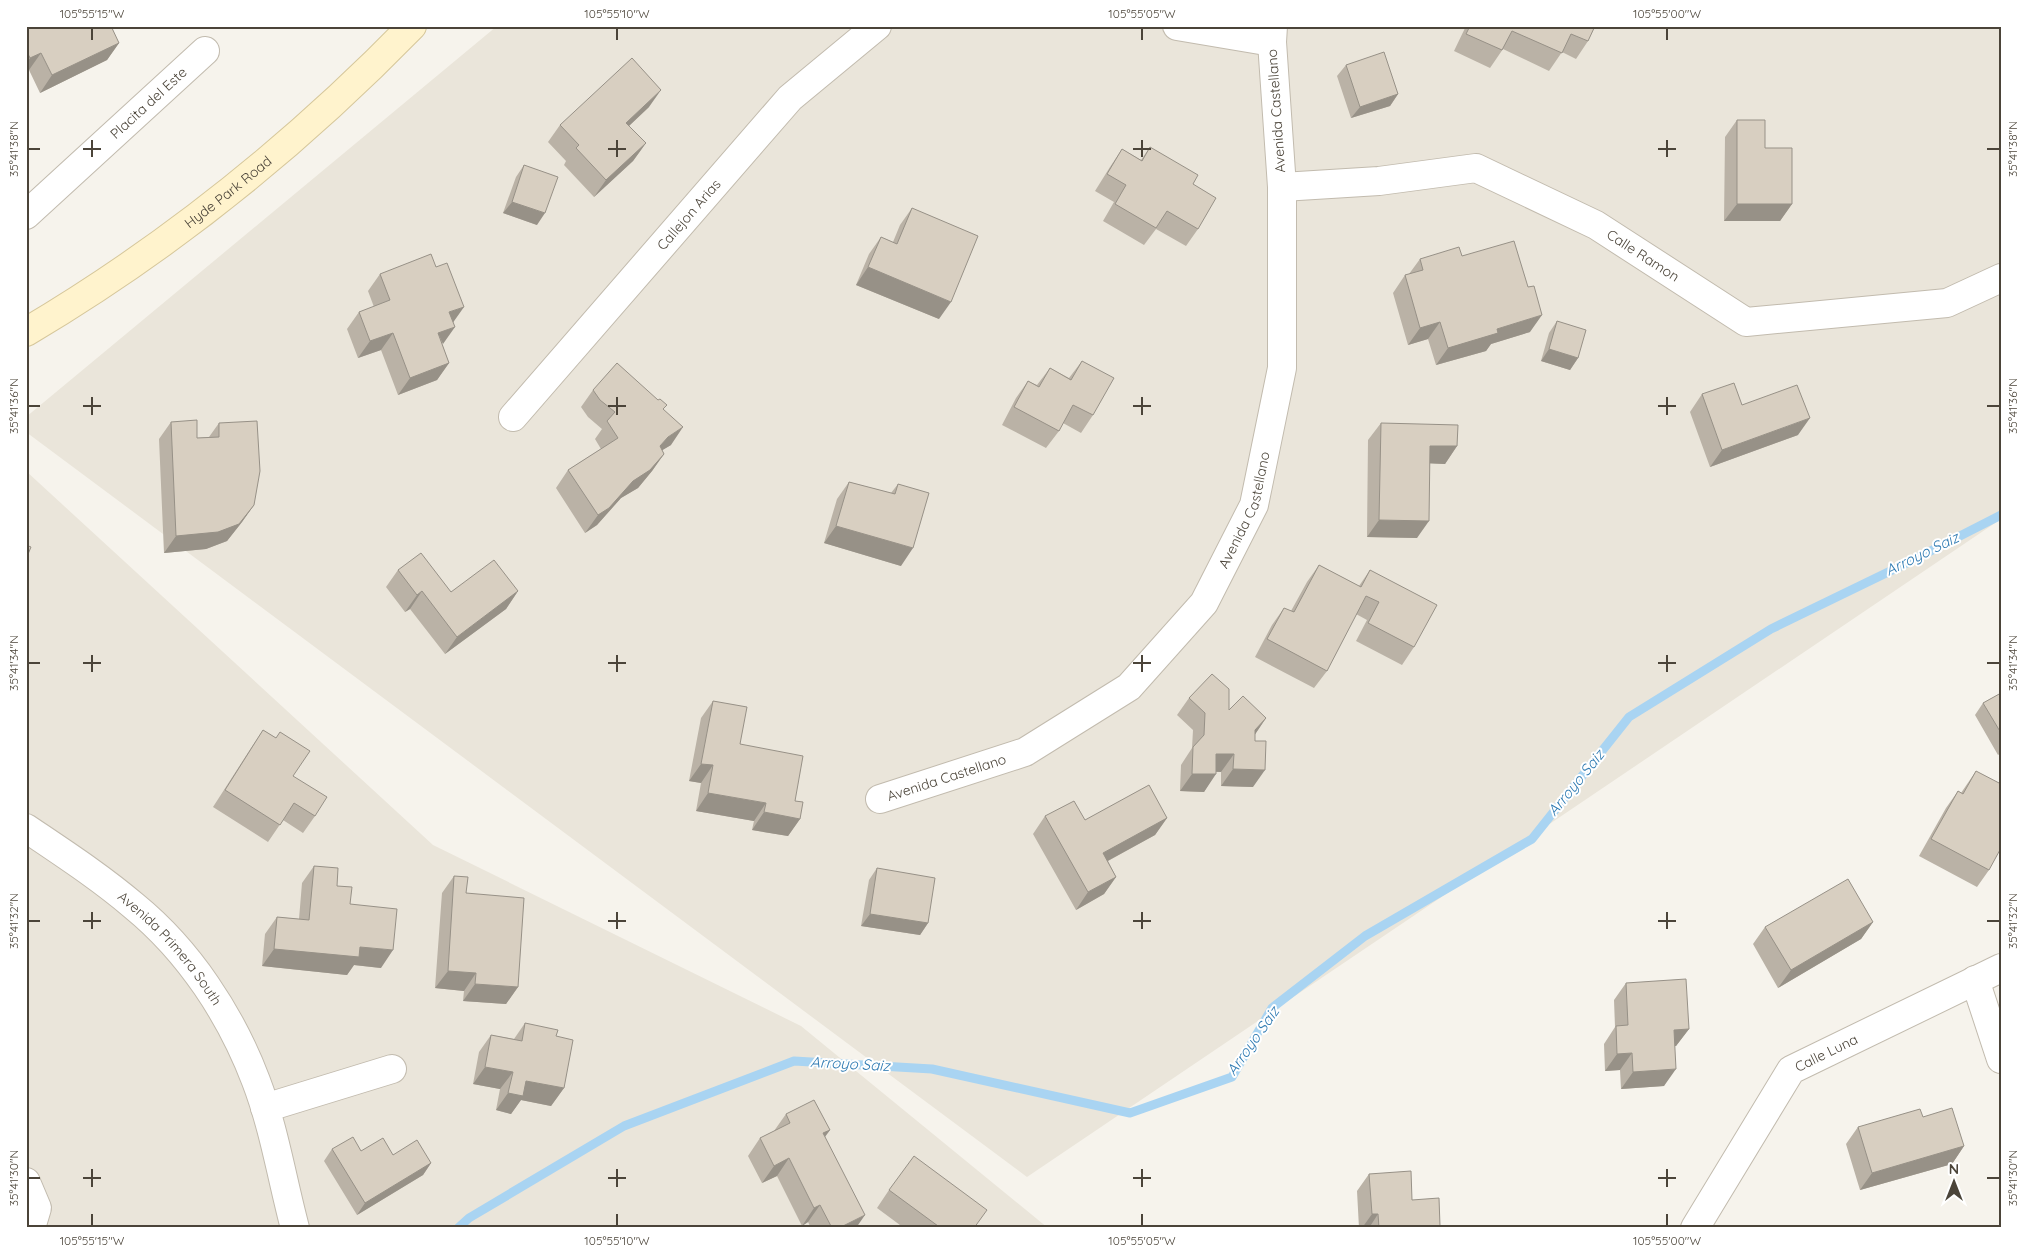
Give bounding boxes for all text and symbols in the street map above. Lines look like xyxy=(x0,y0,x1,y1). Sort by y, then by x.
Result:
text: 105°55'15"W xyxy=(60,6,125,21)
text: 105°55'10"W xyxy=(584,6,650,21)
text: 105°55'05"W xyxy=(1108,6,1176,21)
text: 105°55'00"W xyxy=(1633,6,1701,21)
street label: Avenida Castellano xyxy=(1263,48,1289,174)
street label: Placita del Este xyxy=(106,63,191,143)
text: 35°41'38"N xyxy=(6,121,21,177)
text: 35°41'38"N xyxy=(2005,121,2020,177)
street label: Hyde Park Road xyxy=(181,152,275,232)
street label: Callejon Arias xyxy=(653,175,725,254)
street label: Calle Ramon xyxy=(1603,225,1683,286)
text: 35°41'36"N xyxy=(6,378,21,434)
text: 35°41'36"N xyxy=(2005,378,2020,434)
street label: Avenida Castellano xyxy=(1214,450,1274,571)
water label: Arroyo Saiz xyxy=(1882,527,1963,580)
text: 35°41'34"N xyxy=(6,635,21,691)
text: 35°41'34"N xyxy=(2005,635,2020,691)
water label: Arroyo Saiz xyxy=(1543,744,1609,820)
street label: Avenida Castellano xyxy=(885,750,1008,805)
street label: Avenida Primera South xyxy=(114,887,226,1009)
text: 35°41'32"N xyxy=(6,893,21,949)
text: 35°41'32"N xyxy=(2005,893,2020,949)
water label: Arroyo Saiz xyxy=(1222,1001,1284,1079)
street label: Calle Luna xyxy=(1792,1030,1861,1076)
water label: Arroyo Saiz xyxy=(810,1052,892,1075)
text: 35°41'30"N xyxy=(6,1150,21,1206)
text: 35°41'30"N xyxy=(2005,1150,2020,1206)
north arrow xyxy=(1930,1156,1980,1206)
text: N xyxy=(1949,1160,1959,1178)
text: 105°55'15"W xyxy=(60,1233,125,1248)
text: 105°55'10"W xyxy=(584,1233,650,1248)
text: 105°55'05"W xyxy=(1108,1233,1176,1248)
text: 105°55'00"W xyxy=(1633,1233,1701,1248)

